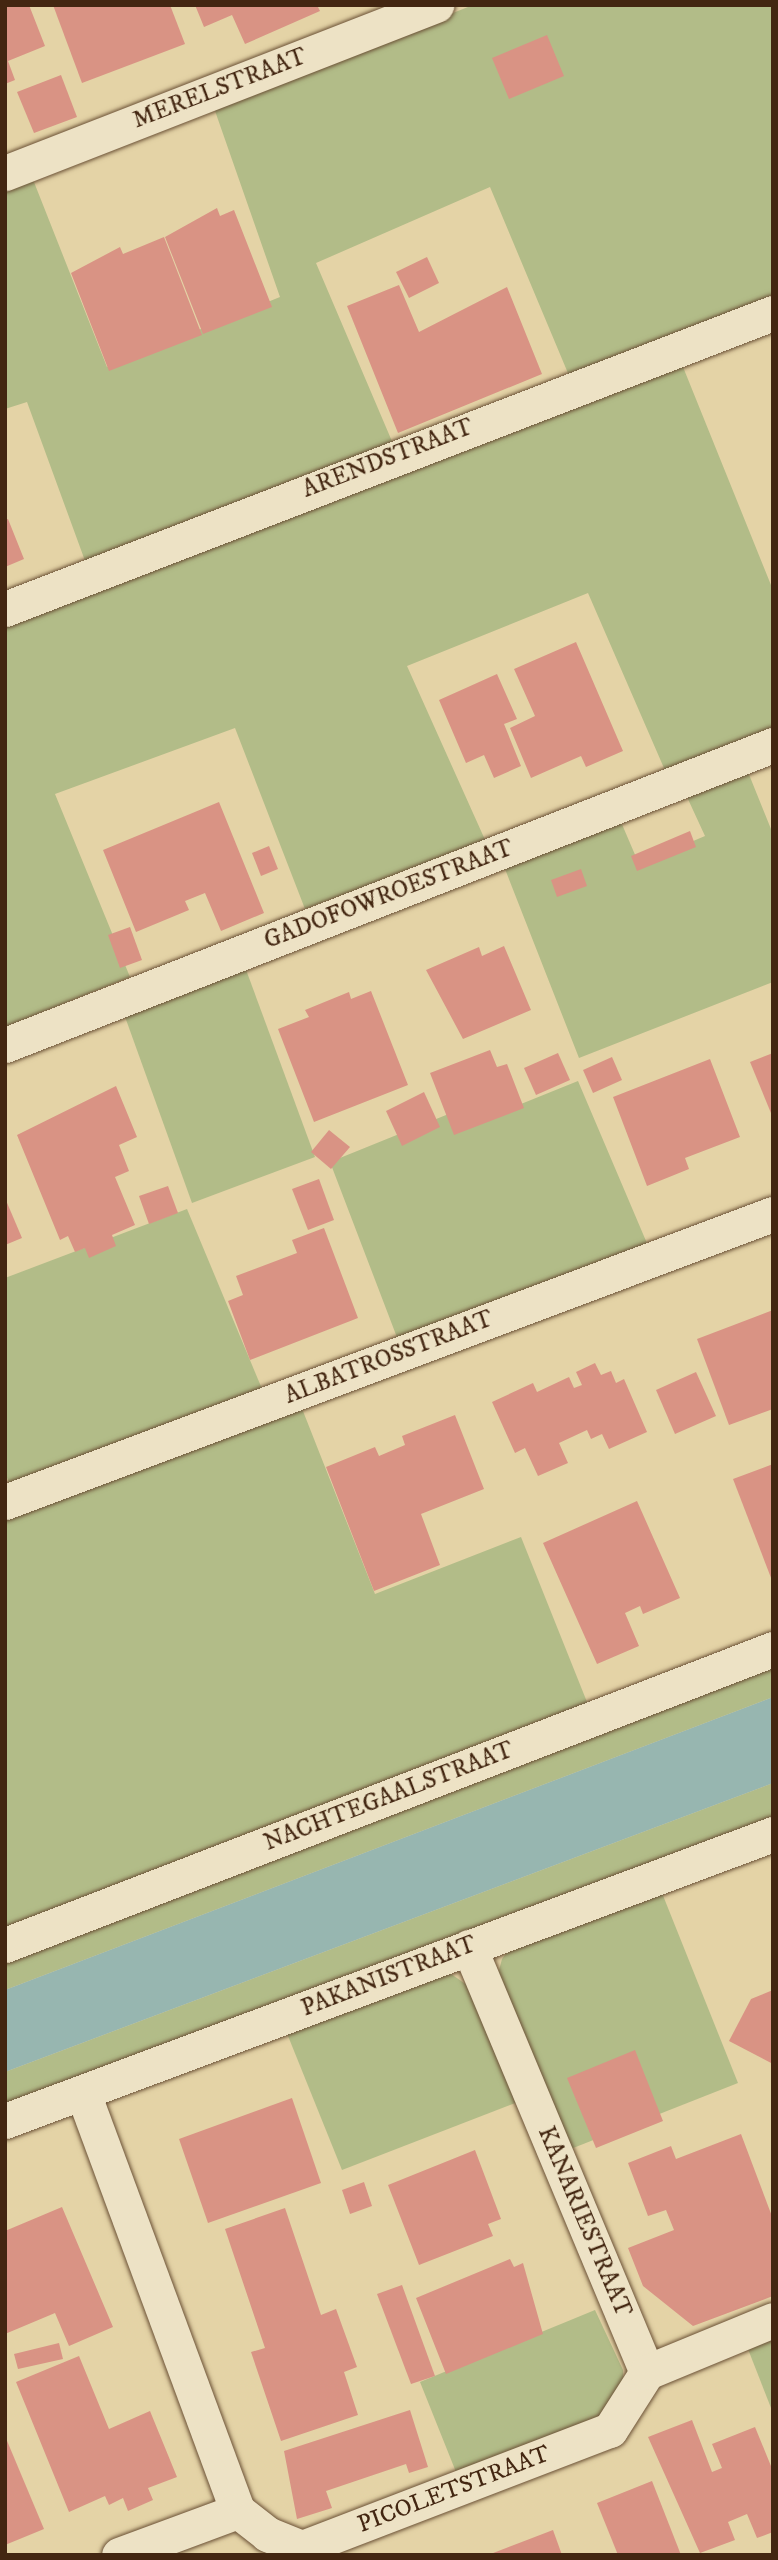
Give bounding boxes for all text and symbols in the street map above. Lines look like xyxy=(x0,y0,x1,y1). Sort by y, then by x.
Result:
street label: MERELSTRAAT xyxy=(129,43,311,135)
street label: ARENDSTRAAT xyxy=(299,413,477,505)
street label: GADOFOWROESTRAAT xyxy=(260,834,518,956)
street label: ALBATROSSTRAAT xyxy=(281,1305,497,1411)
street label: NACHTEGAALSTRAAT xyxy=(260,1736,518,1858)
street label: PAKANISTRAAT xyxy=(297,1930,481,2024)
street label: KANARIESTRAAT xyxy=(531,2122,637,2322)
street label: PICOLETSTRAAT xyxy=(354,2440,554,2540)

